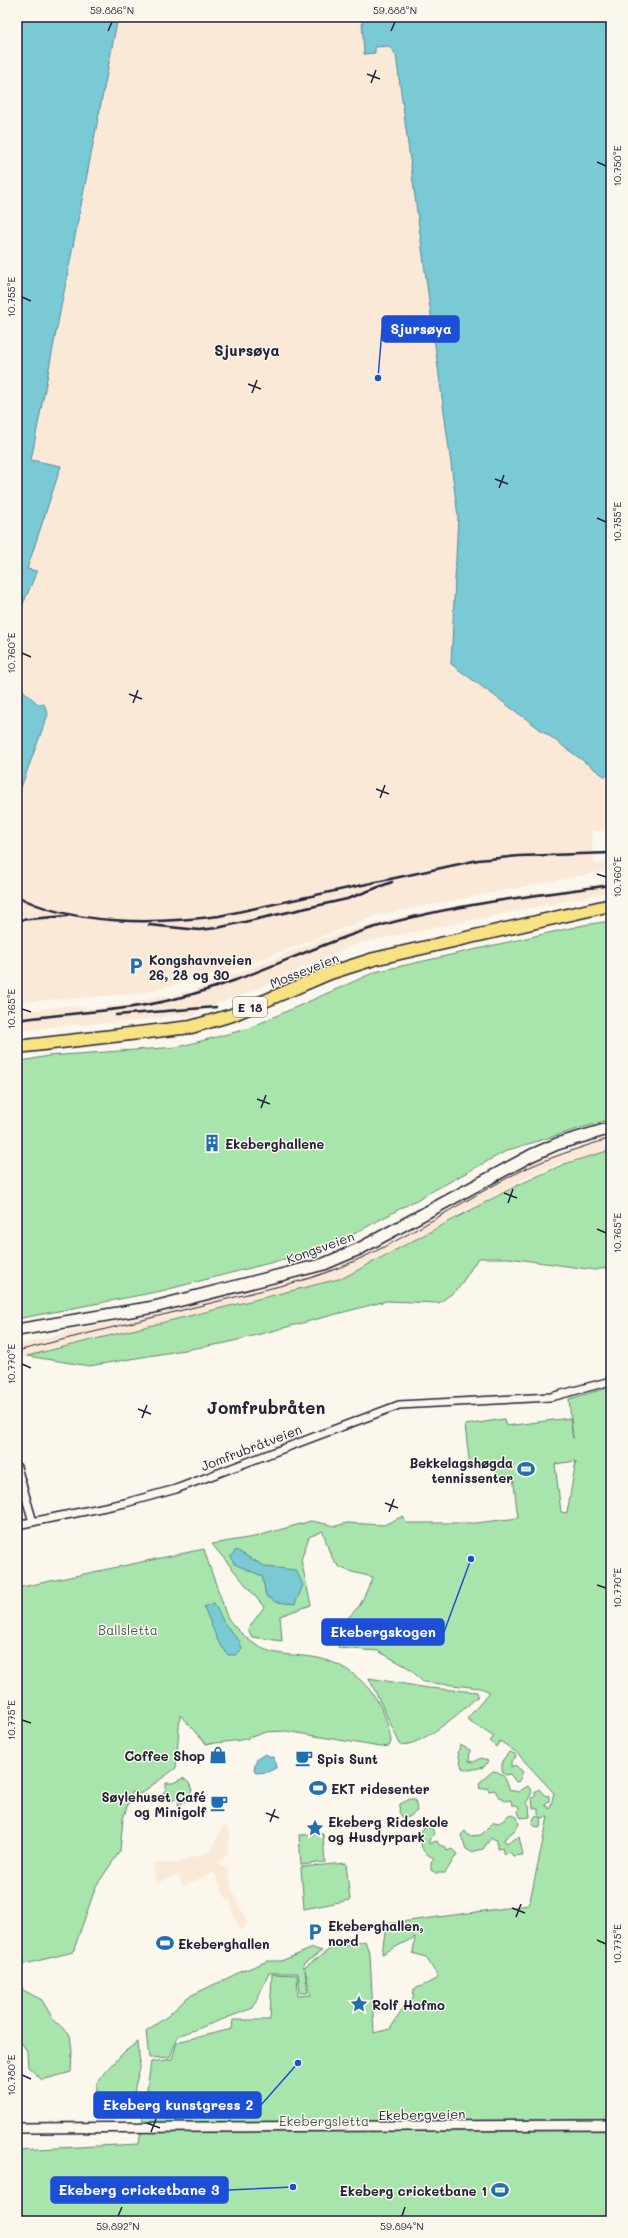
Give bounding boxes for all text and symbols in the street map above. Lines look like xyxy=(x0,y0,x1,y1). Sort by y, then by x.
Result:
text: 59.886°N xyxy=(90,3,134,17)
text: 59.888°N xyxy=(373,3,417,17)
text: 10.750°E xyxy=(610,145,624,186)
text: 10.755°E xyxy=(4,277,18,317)
callout: Sjursøya xyxy=(382,316,459,342)
text: Sjursøya xyxy=(390,319,452,338)
district label: Sjursøya xyxy=(214,340,280,360)
text: 10.755°E xyxy=(610,502,624,542)
text: 10.760°E xyxy=(4,632,18,673)
text: 10.760°E xyxy=(610,856,624,897)
street label: Mosseveien xyxy=(267,948,341,992)
place label: Kongshavnveien 26, 28 og 30 xyxy=(149,951,252,983)
parking icon: Kongshavnveien 26, 28 og 30 xyxy=(126,956,146,976)
text: 10.765°E xyxy=(4,988,18,1029)
road number: E 18 xyxy=(233,997,267,1017)
building icon: Ekeberghallene xyxy=(202,1133,222,1153)
place label: Ekeberghallene xyxy=(225,1135,324,1152)
text: 10.765°E xyxy=(610,1212,624,1253)
street label: Kongsveien xyxy=(284,1227,356,1267)
text: 10.770°E xyxy=(4,1344,18,1384)
district label: Jomfrubråten xyxy=(207,1396,325,1418)
street label: Jomfrubråtveien xyxy=(198,1420,304,1474)
place label: Bekkelagshøgda tennissenter xyxy=(410,1454,513,1486)
sports icon: Bekkelagshøgda tennissenter xyxy=(516,1459,536,1479)
text: 10.770°E xyxy=(610,1568,624,1608)
callout: Ekebergskogen xyxy=(322,1619,444,1645)
park label: Ballsletta xyxy=(98,1621,158,1638)
text: Ekebergskogen xyxy=(330,1622,436,1641)
text: 10.775°E xyxy=(4,1700,18,1740)
shop icon: Coffee Shop xyxy=(208,1745,228,1765)
place label: Coffee Shop xyxy=(124,1747,205,1764)
cafe icon: Spis Sunt xyxy=(294,1748,314,1768)
place label: Spis Sunt xyxy=(317,1750,378,1767)
sports icon: EKT ridesenter xyxy=(308,1778,328,1798)
place label: EKT ridesenter xyxy=(331,1780,430,1797)
place label: Søylehuset Café og Minigolf xyxy=(101,1788,206,1820)
cafe icon: Søylehuset Café og Minigolf xyxy=(209,1793,229,1813)
place label: Ekeberg Rideskole og Husdyrpark xyxy=(328,1813,449,1846)
place icon: Ekeberg Rideskole og Husdyrpark xyxy=(305,1818,325,1838)
place label: Ekeberghallen, nord xyxy=(328,1917,423,1949)
parking icon: Ekeberghallen, nord xyxy=(305,1922,325,1942)
text: 10.775°E xyxy=(610,1924,624,1964)
sports icon: Ekeberghallen xyxy=(155,1933,175,1953)
place label: Ekeberghallen xyxy=(178,1935,269,1952)
place icon: Rolf Hofmo xyxy=(349,1994,369,2014)
place label: Rolf Hofmo xyxy=(372,1996,445,2013)
text: 10.780°E xyxy=(4,2054,18,2095)
callout: Ekeberg kunstgress 2 xyxy=(94,2092,261,2118)
text: Ekeberg kunstgress 2 xyxy=(103,2095,253,2114)
street label: Ekebergveien xyxy=(378,2105,466,2123)
park label: Ekebergsletta xyxy=(279,2112,369,2129)
callout: Ekeberg cricketbane 3 xyxy=(51,2177,228,2203)
text: Ekeberg cricketbane 3 xyxy=(59,2180,219,2199)
sports icon: Ekeberg cricketbane 1 xyxy=(490,2180,510,2200)
place label: Ekeberg cricketbane 1 xyxy=(340,2182,487,2199)
text: 59.892°N xyxy=(96,2219,140,2233)
text: 59.894°N xyxy=(380,2219,424,2233)

